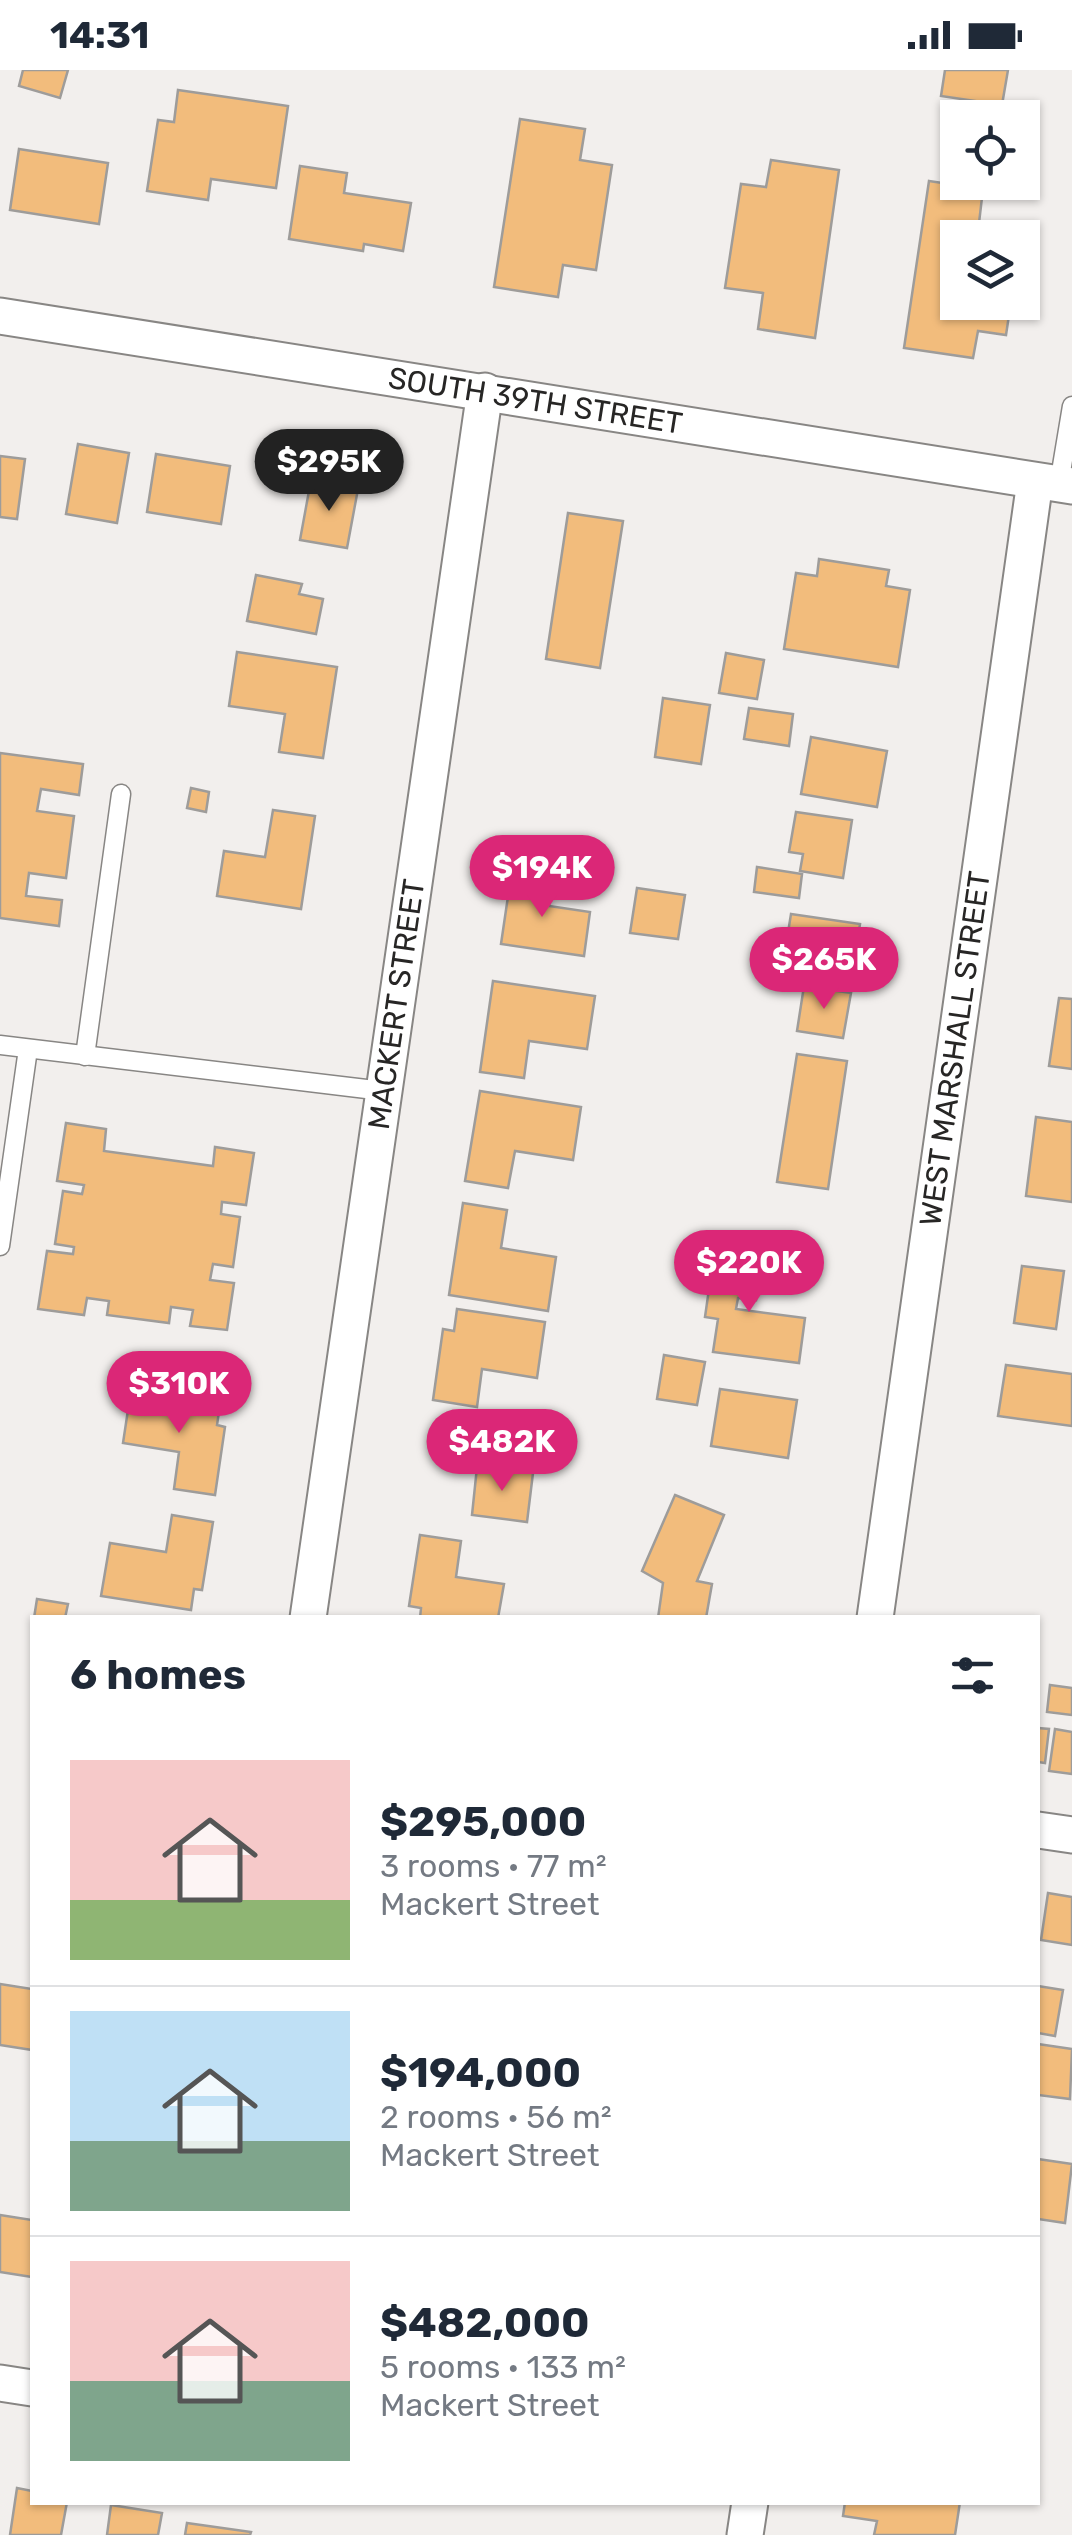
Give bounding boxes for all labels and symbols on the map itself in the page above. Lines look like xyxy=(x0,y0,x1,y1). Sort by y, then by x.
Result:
street label: SOUTH 39TH STREET xyxy=(386,360,685,442)
pin: $295K xyxy=(259,429,399,514)
pin: $194K xyxy=(472,835,612,920)
street label: WEST MARSHALL STREET xyxy=(912,869,998,1228)
street label: MACKERT STREET xyxy=(361,877,432,1132)
pin: $265K xyxy=(754,927,894,1012)
pin: $220K xyxy=(679,1230,819,1315)
pin: $310K xyxy=(109,1351,249,1436)
pin: $482K xyxy=(432,1409,572,1494)

